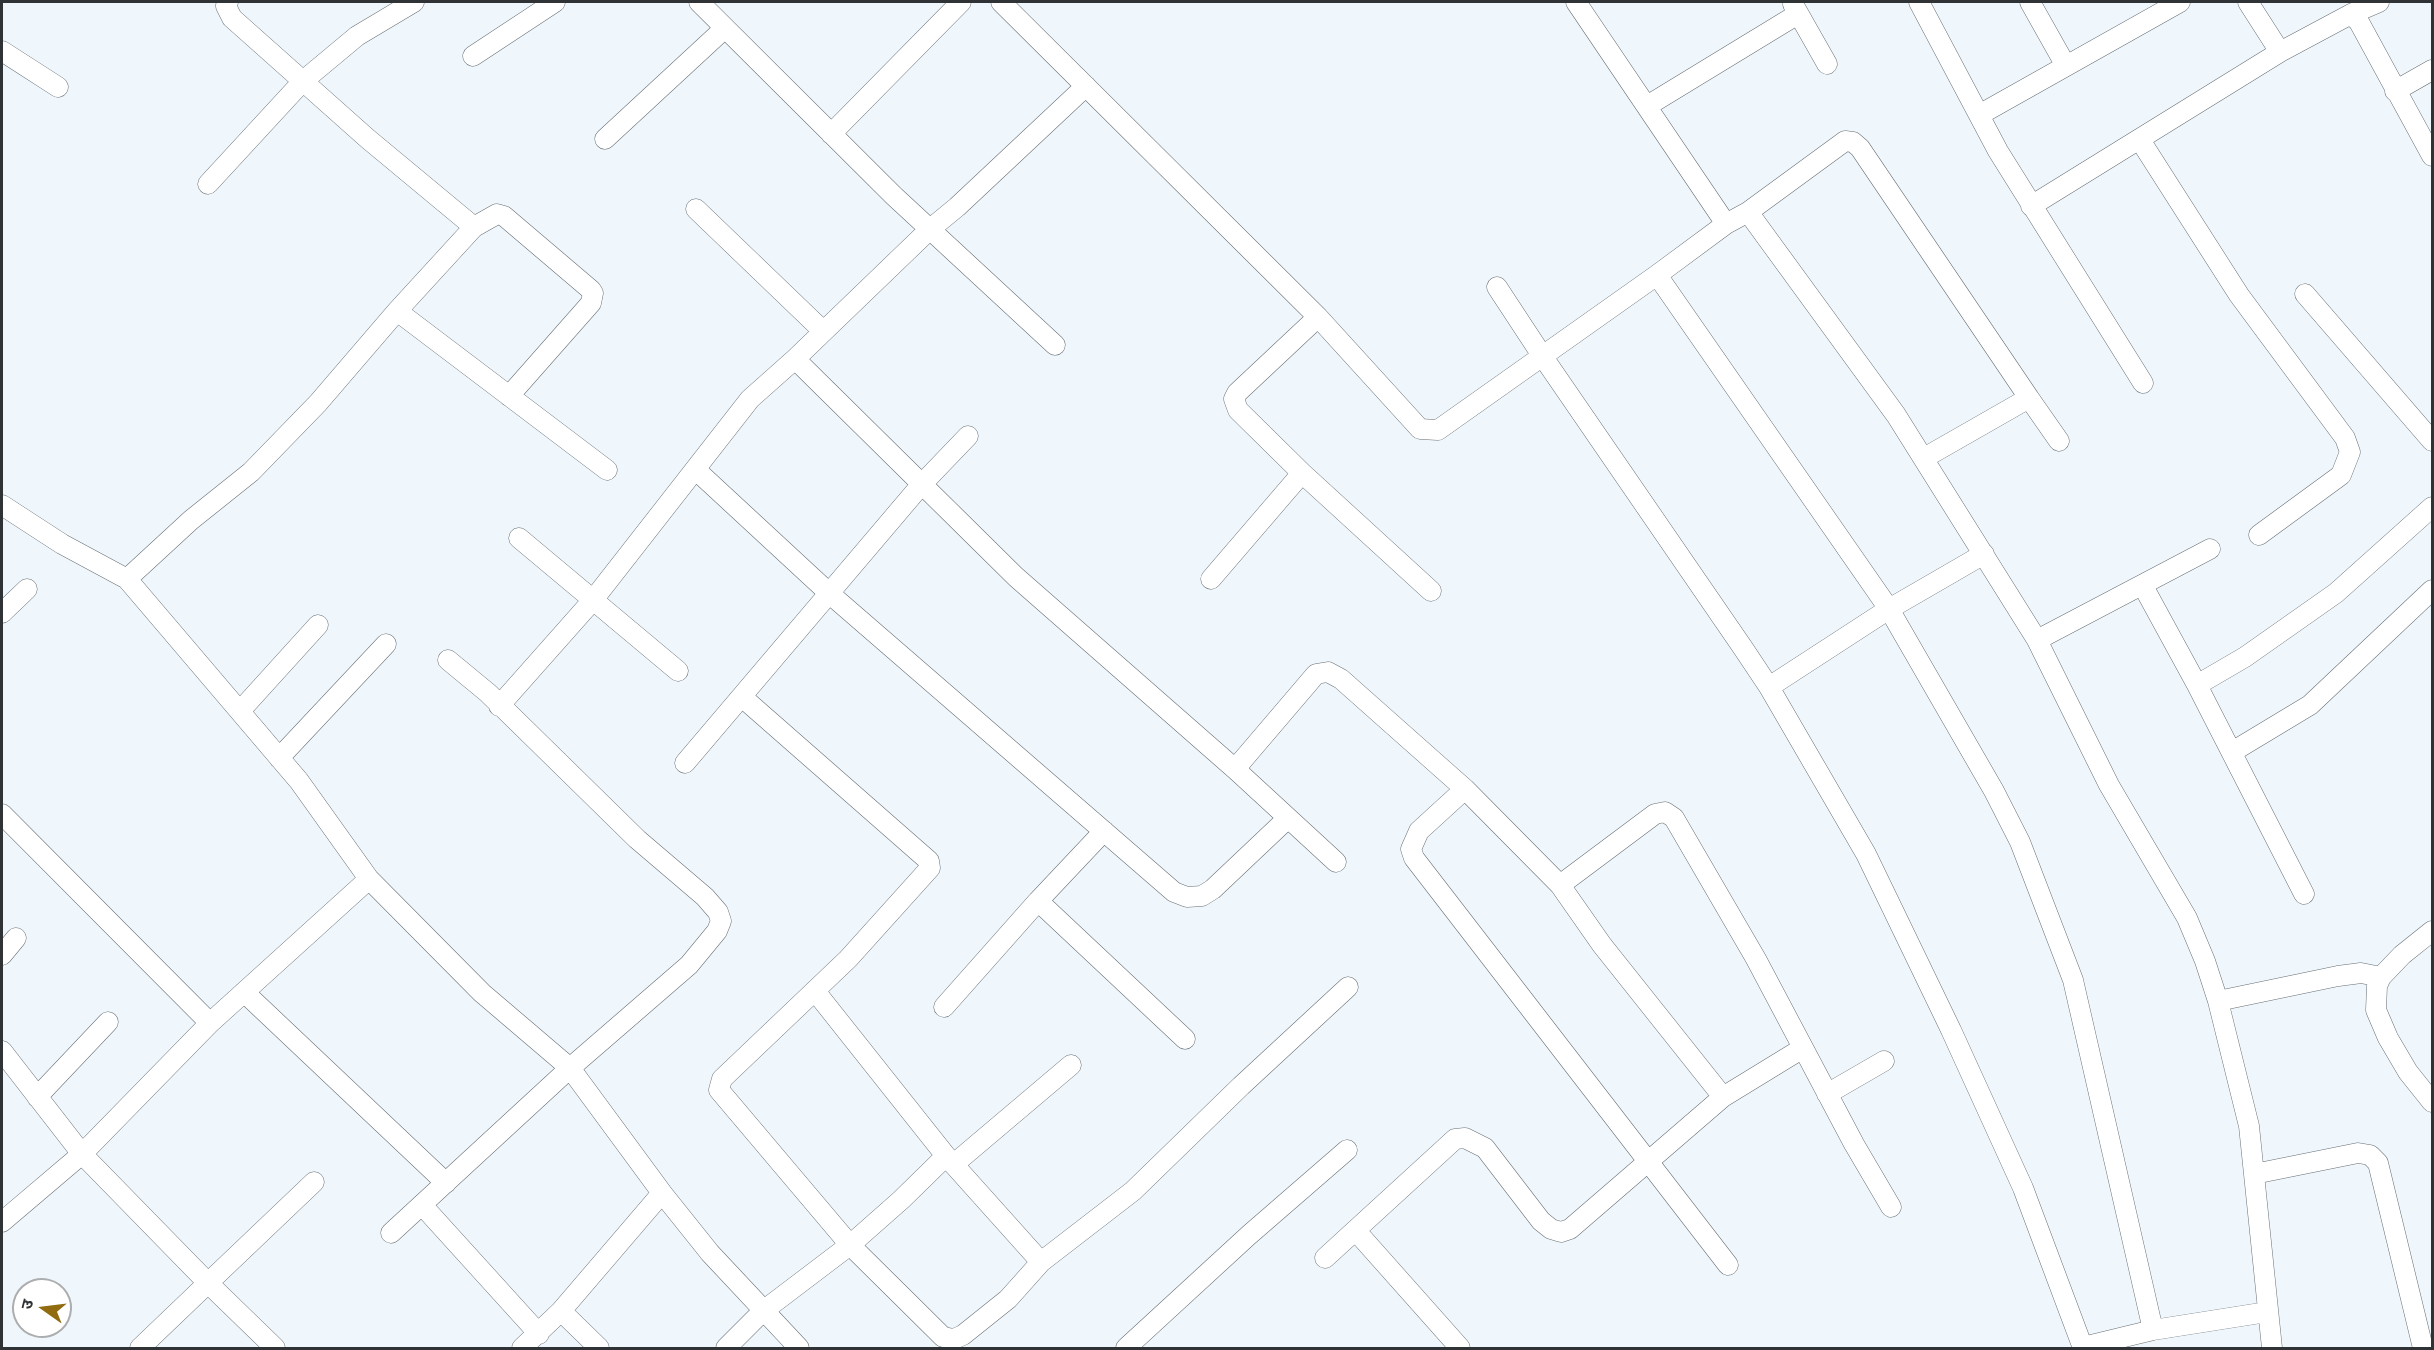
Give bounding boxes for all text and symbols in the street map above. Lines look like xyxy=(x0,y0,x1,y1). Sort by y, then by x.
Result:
north arrow xyxy=(12,1278,72,1338)
text: उ xyxy=(16,1297,36,1311)

